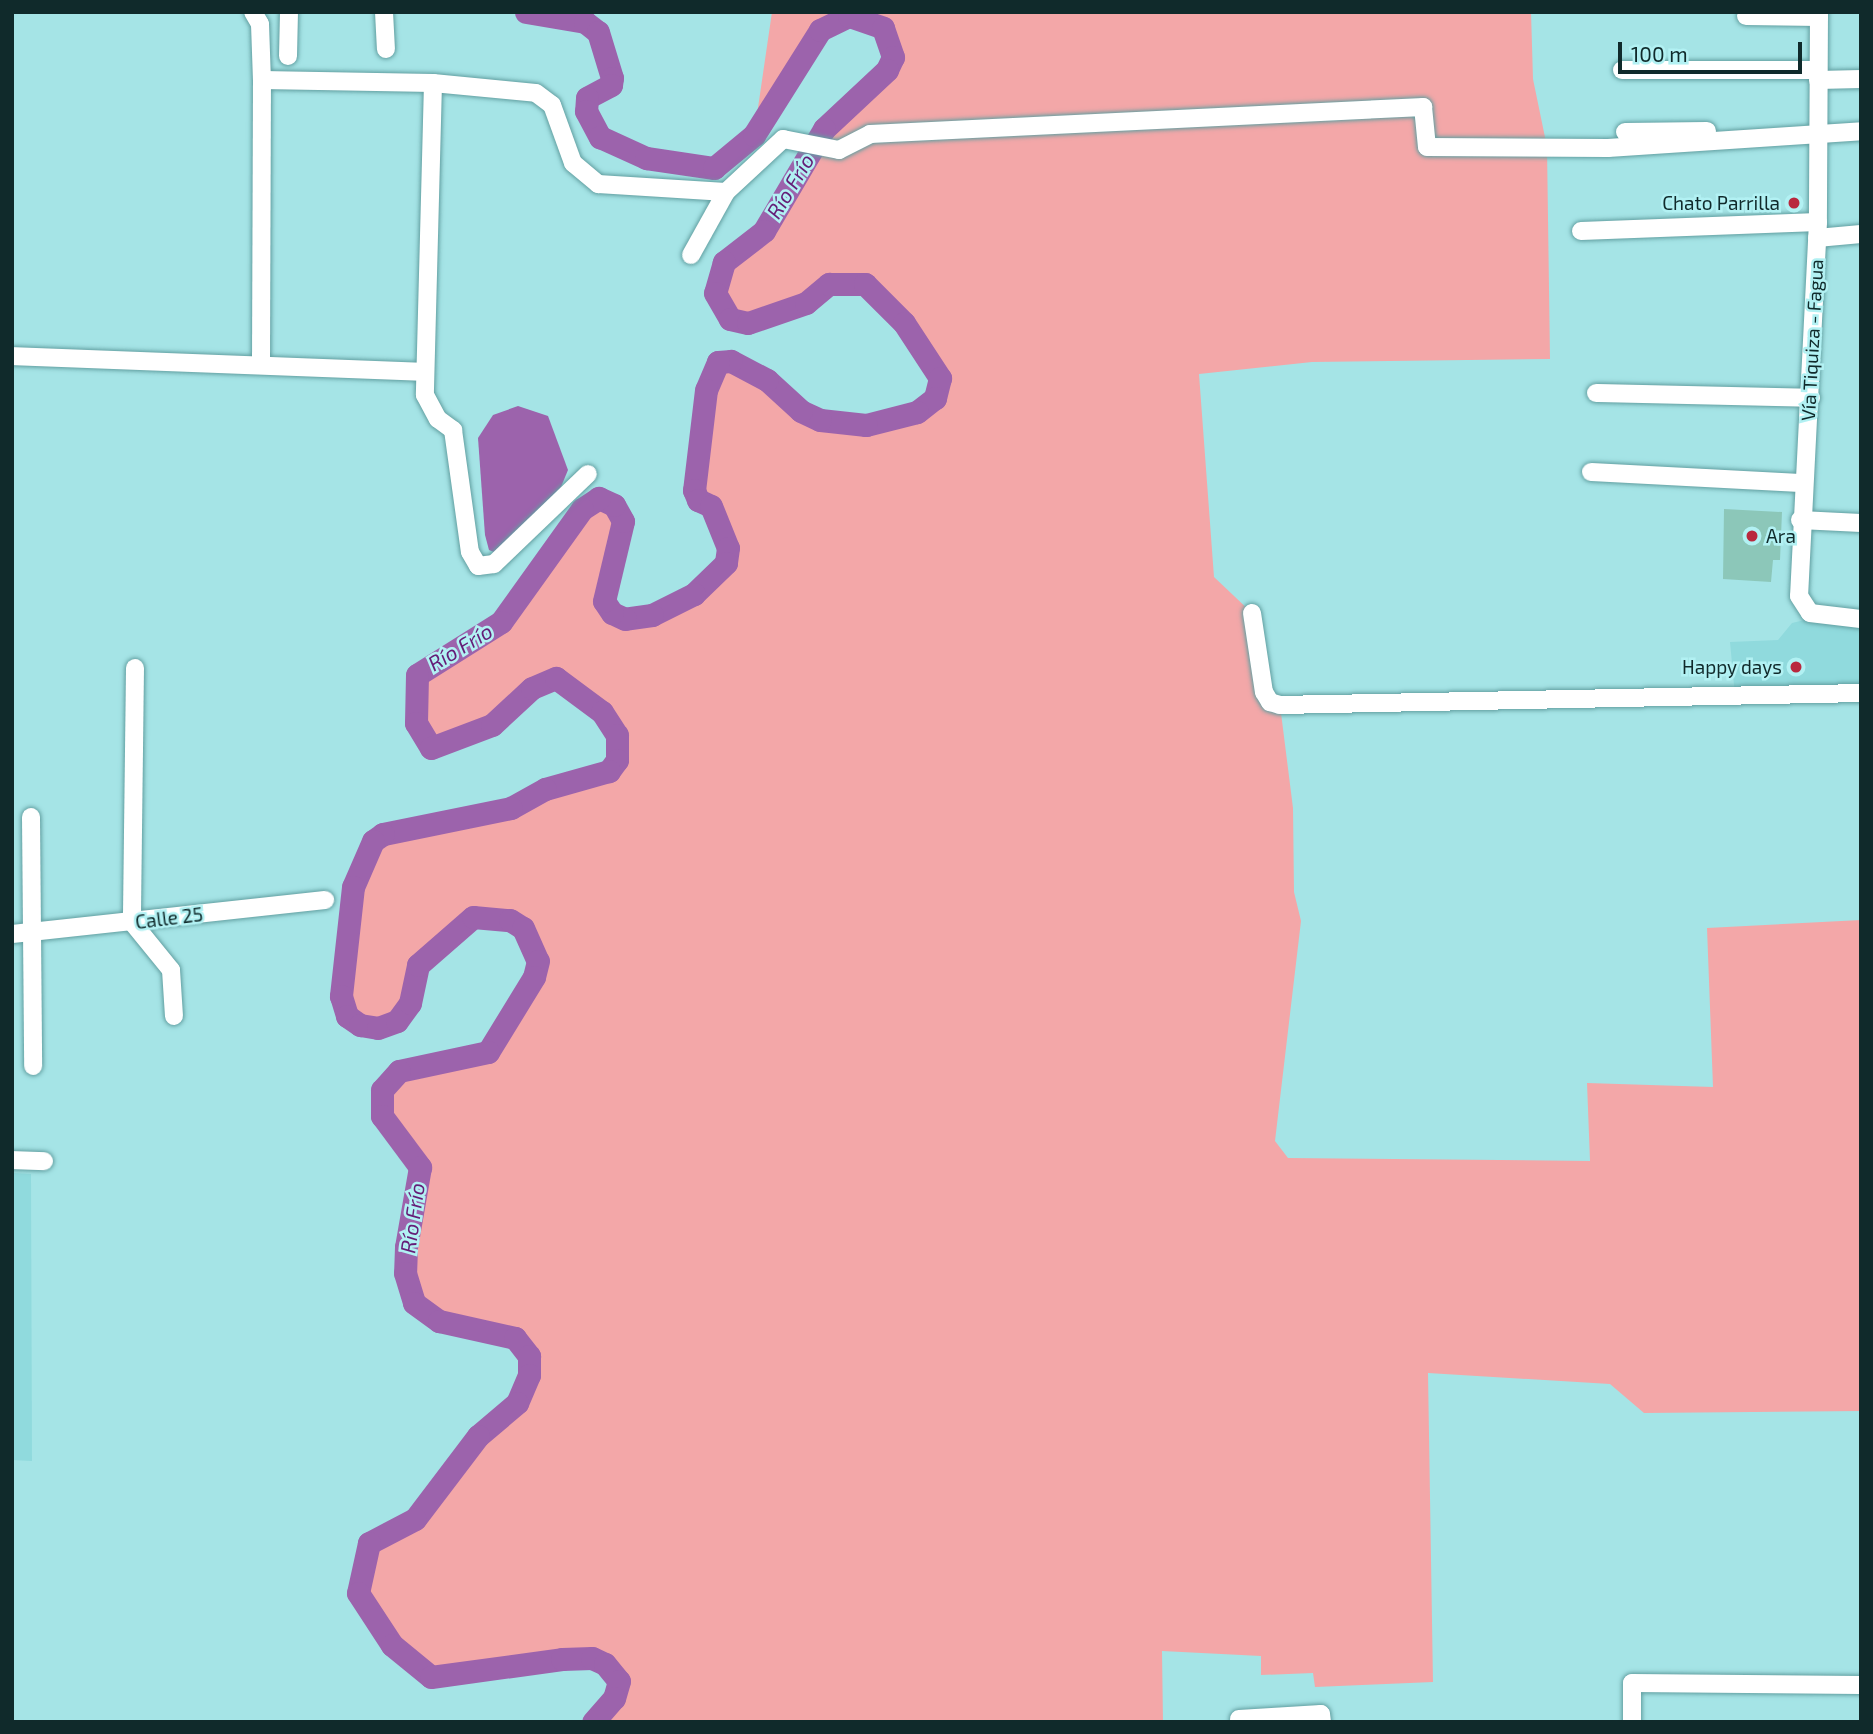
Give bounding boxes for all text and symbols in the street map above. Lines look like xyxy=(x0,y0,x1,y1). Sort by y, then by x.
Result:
scale bar xyxy=(1621,28,1805,72)
text: 100 m xyxy=(1631,41,1688,66)
water label: Río Frío xyxy=(761,149,819,223)
place label: Chato Parrilla xyxy=(1662,192,1780,214)
marker: Chato Parrilla xyxy=(1786,195,1802,211)
street label: Vía Tiquiza - Fagua xyxy=(1796,258,1828,422)
place label: Ara xyxy=(1766,525,1796,547)
marker: Ara xyxy=(1744,528,1760,544)
water label: Río Frío xyxy=(423,618,497,676)
place label: Happy days xyxy=(1682,656,1782,678)
marker: Happy days xyxy=(1788,659,1804,675)
street label: Calle 25 xyxy=(134,903,204,933)
water label: Río Frío xyxy=(395,1181,429,1255)

